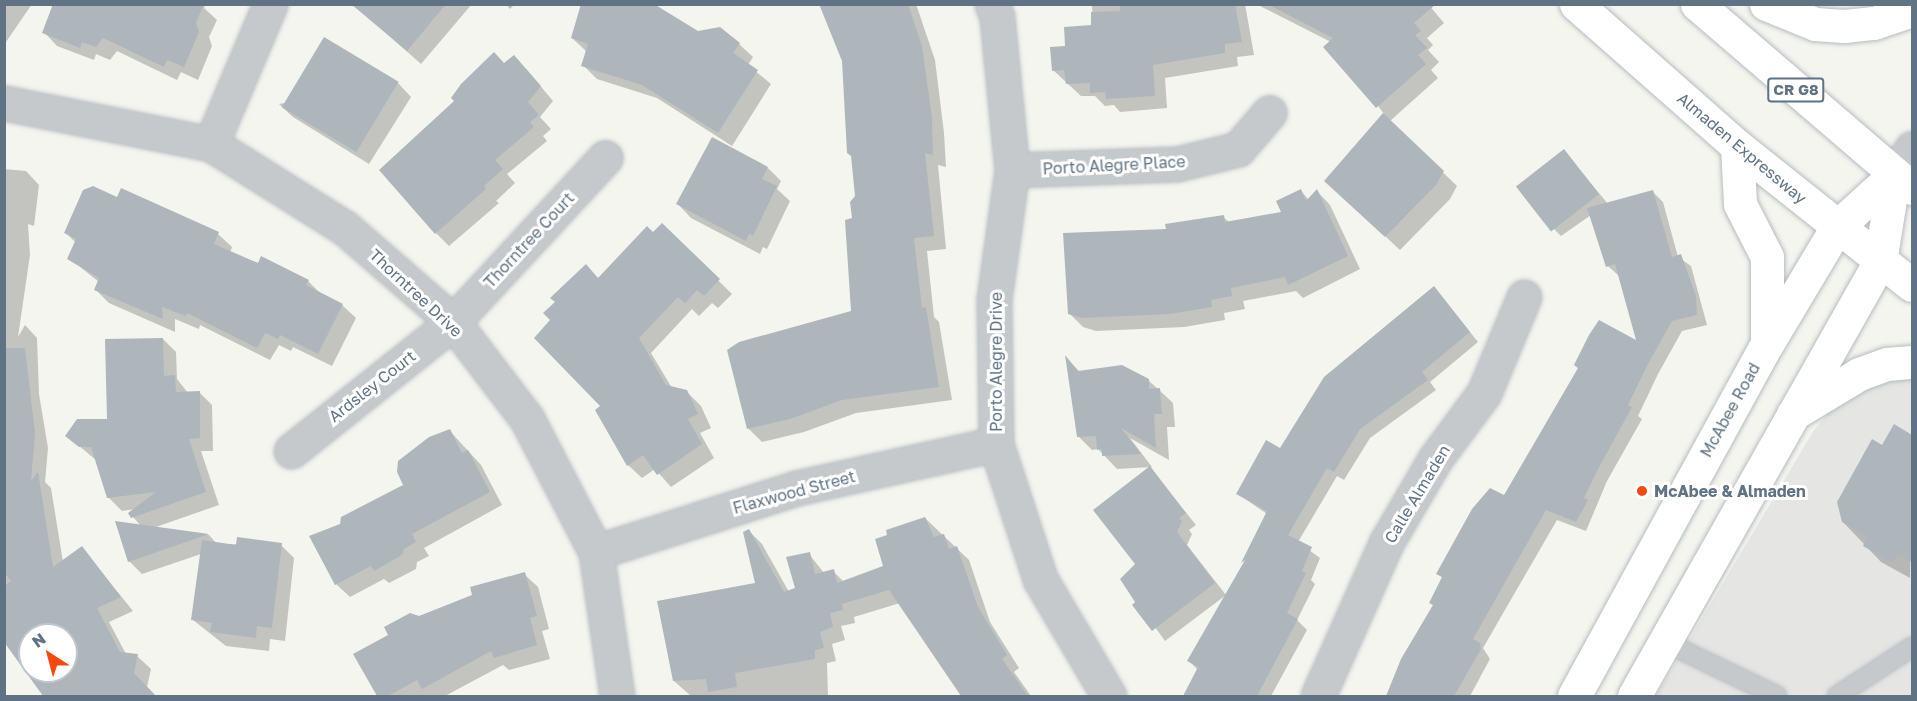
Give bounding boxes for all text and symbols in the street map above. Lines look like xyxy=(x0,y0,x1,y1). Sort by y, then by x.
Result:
road number: CR G8 xyxy=(1766,78,1826,102)
street label: Almaden Expressway xyxy=(1674,88,1810,208)
street label: Porto Alegre Place xyxy=(1042,152,1186,178)
street label: Thorntree Court xyxy=(480,188,578,292)
street label: Thorntree Drive xyxy=(366,245,466,341)
street label: Porto Alegre Drive xyxy=(986,292,1006,432)
street label: Ardsley Court xyxy=(325,346,419,426)
street label: McAbee Road xyxy=(1696,360,1764,460)
street label: Calle Almaden xyxy=(1380,442,1454,546)
street label: Flaxwood Street xyxy=(731,466,857,518)
place label: McAbee & Almaden xyxy=(1654,481,1806,501)
marker: McAbee & Almaden xyxy=(1635,484,1649,498)
north arrow xyxy=(18,623,78,683)
text: N xyxy=(28,628,49,652)

